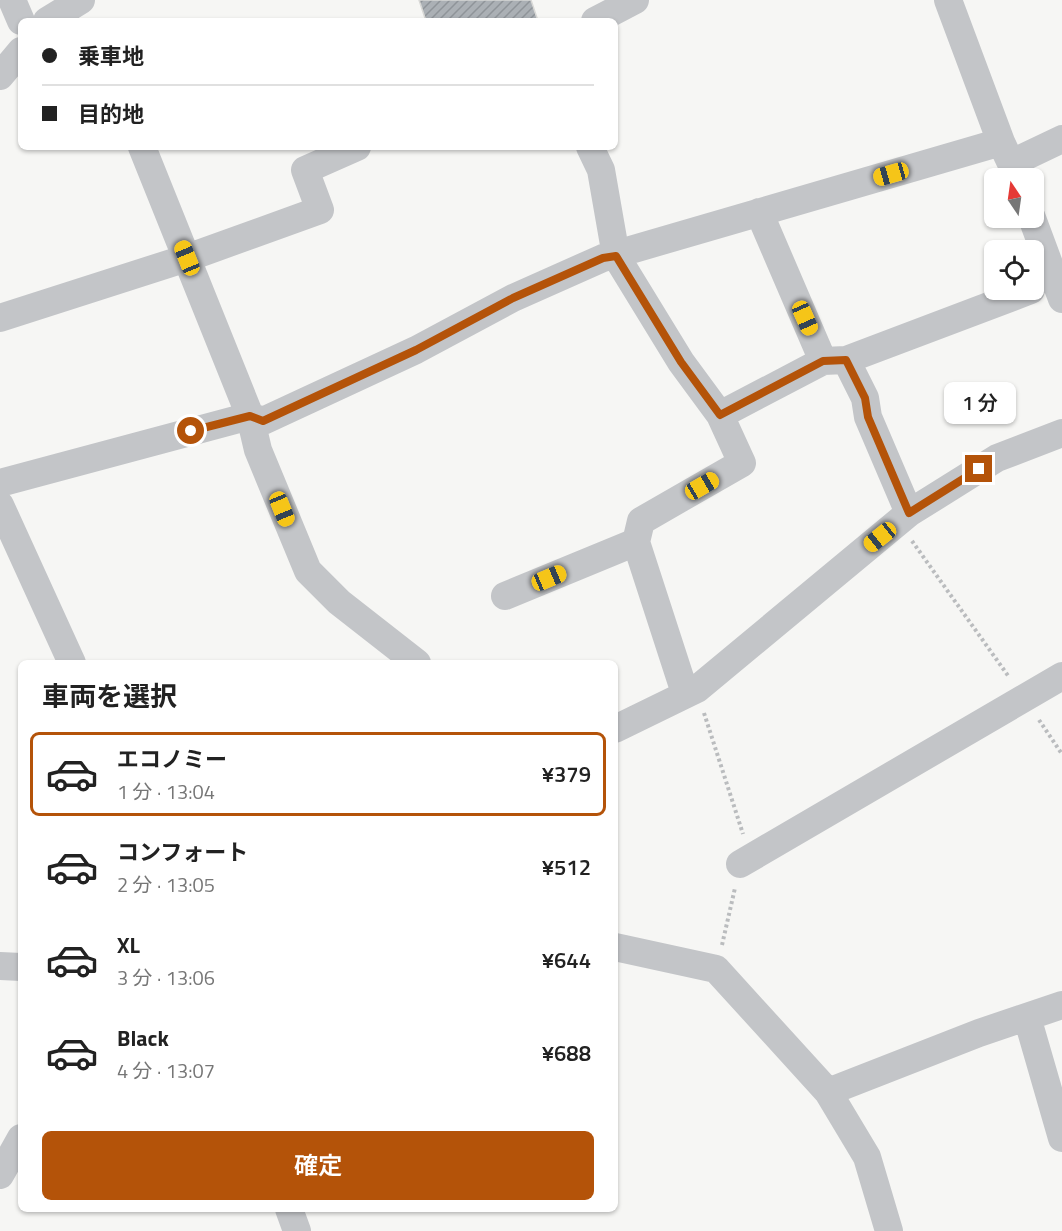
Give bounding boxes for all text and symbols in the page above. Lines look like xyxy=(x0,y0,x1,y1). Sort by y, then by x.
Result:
text: 乗車地 xyxy=(78,39,144,73)
text: 目的地 xyxy=(78,97,144,131)
car xyxy=(871,160,911,188)
north arrow xyxy=(984,168,1044,228)
map controls xyxy=(984,168,1044,300)
car xyxy=(172,238,202,278)
button: locate xyxy=(984,240,1044,300)
car xyxy=(789,298,821,338)
callout: 1 分 xyxy=(943,382,1015,424)
text: 1 分 xyxy=(962,387,998,418)
route start xyxy=(177,417,204,444)
route end xyxy=(965,455,992,482)
car xyxy=(682,469,722,503)
car xyxy=(267,489,297,529)
car xyxy=(860,519,900,555)
car xyxy=(529,563,569,593)
text: 車両を選択 xyxy=(42,675,177,716)
text: エコノミー xyxy=(117,742,227,776)
icon: car xyxy=(45,747,99,801)
text: ¥379 xyxy=(542,757,591,791)
text: 1 分 · 13:04 xyxy=(117,776,215,807)
text: コンフォート xyxy=(117,835,248,869)
icon: car xyxy=(45,840,99,894)
text: ¥512 xyxy=(542,850,591,884)
text: 2 分 · 13:05 xyxy=(117,869,215,900)
text: XL xyxy=(117,928,140,962)
icon: car xyxy=(45,933,99,987)
text: ¥644 xyxy=(542,943,591,977)
text: 3 分 · 13:06 xyxy=(117,962,215,993)
text: Black xyxy=(117,1021,169,1055)
icon: car xyxy=(45,1026,99,1080)
text: ¥688 xyxy=(542,1036,591,1070)
text: 4 分 · 13:07 xyxy=(117,1055,215,1086)
button: 確定 xyxy=(42,1131,594,1200)

